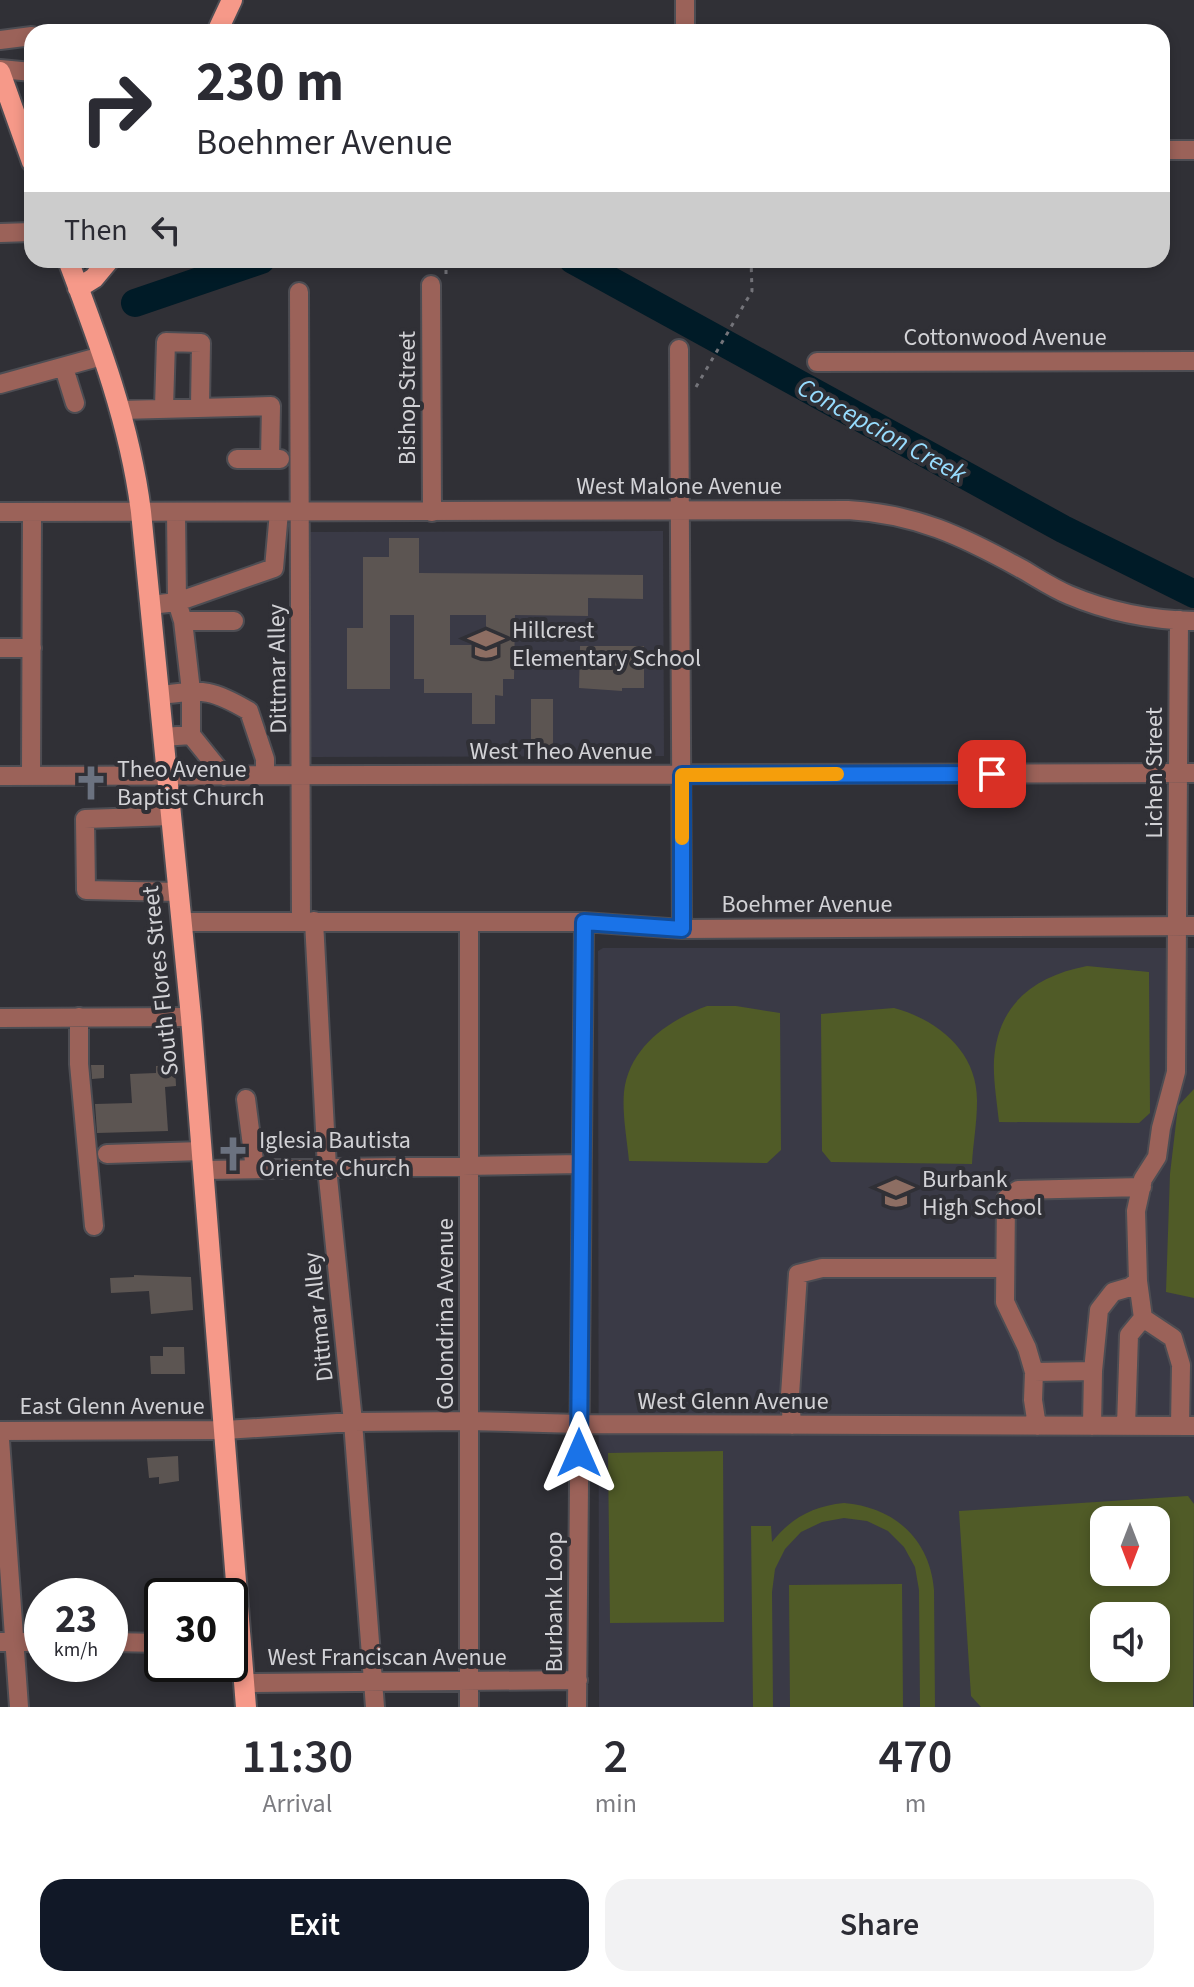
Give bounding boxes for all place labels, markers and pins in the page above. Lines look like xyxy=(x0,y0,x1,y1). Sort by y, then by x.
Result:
place label: Hillcrest Elementary School xyxy=(512,613,701,676)
school or university icon: Hillcrest Elementary School xyxy=(467,625,505,663)
pin xyxy=(958,740,1026,808)
place label: Theo Avenue Baptist Church xyxy=(117,752,265,815)
church icon: Theo Avenue Baptist Church xyxy=(72,764,110,802)
place label: Iglesia Bautista Oriente Church xyxy=(259,1123,411,1186)
church icon: Iglesia Bautista Oriente Church xyxy=(214,1135,252,1173)
place label: Burbank High School xyxy=(922,1162,1042,1225)
school or university icon: Burbank High School xyxy=(877,1174,915,1212)

